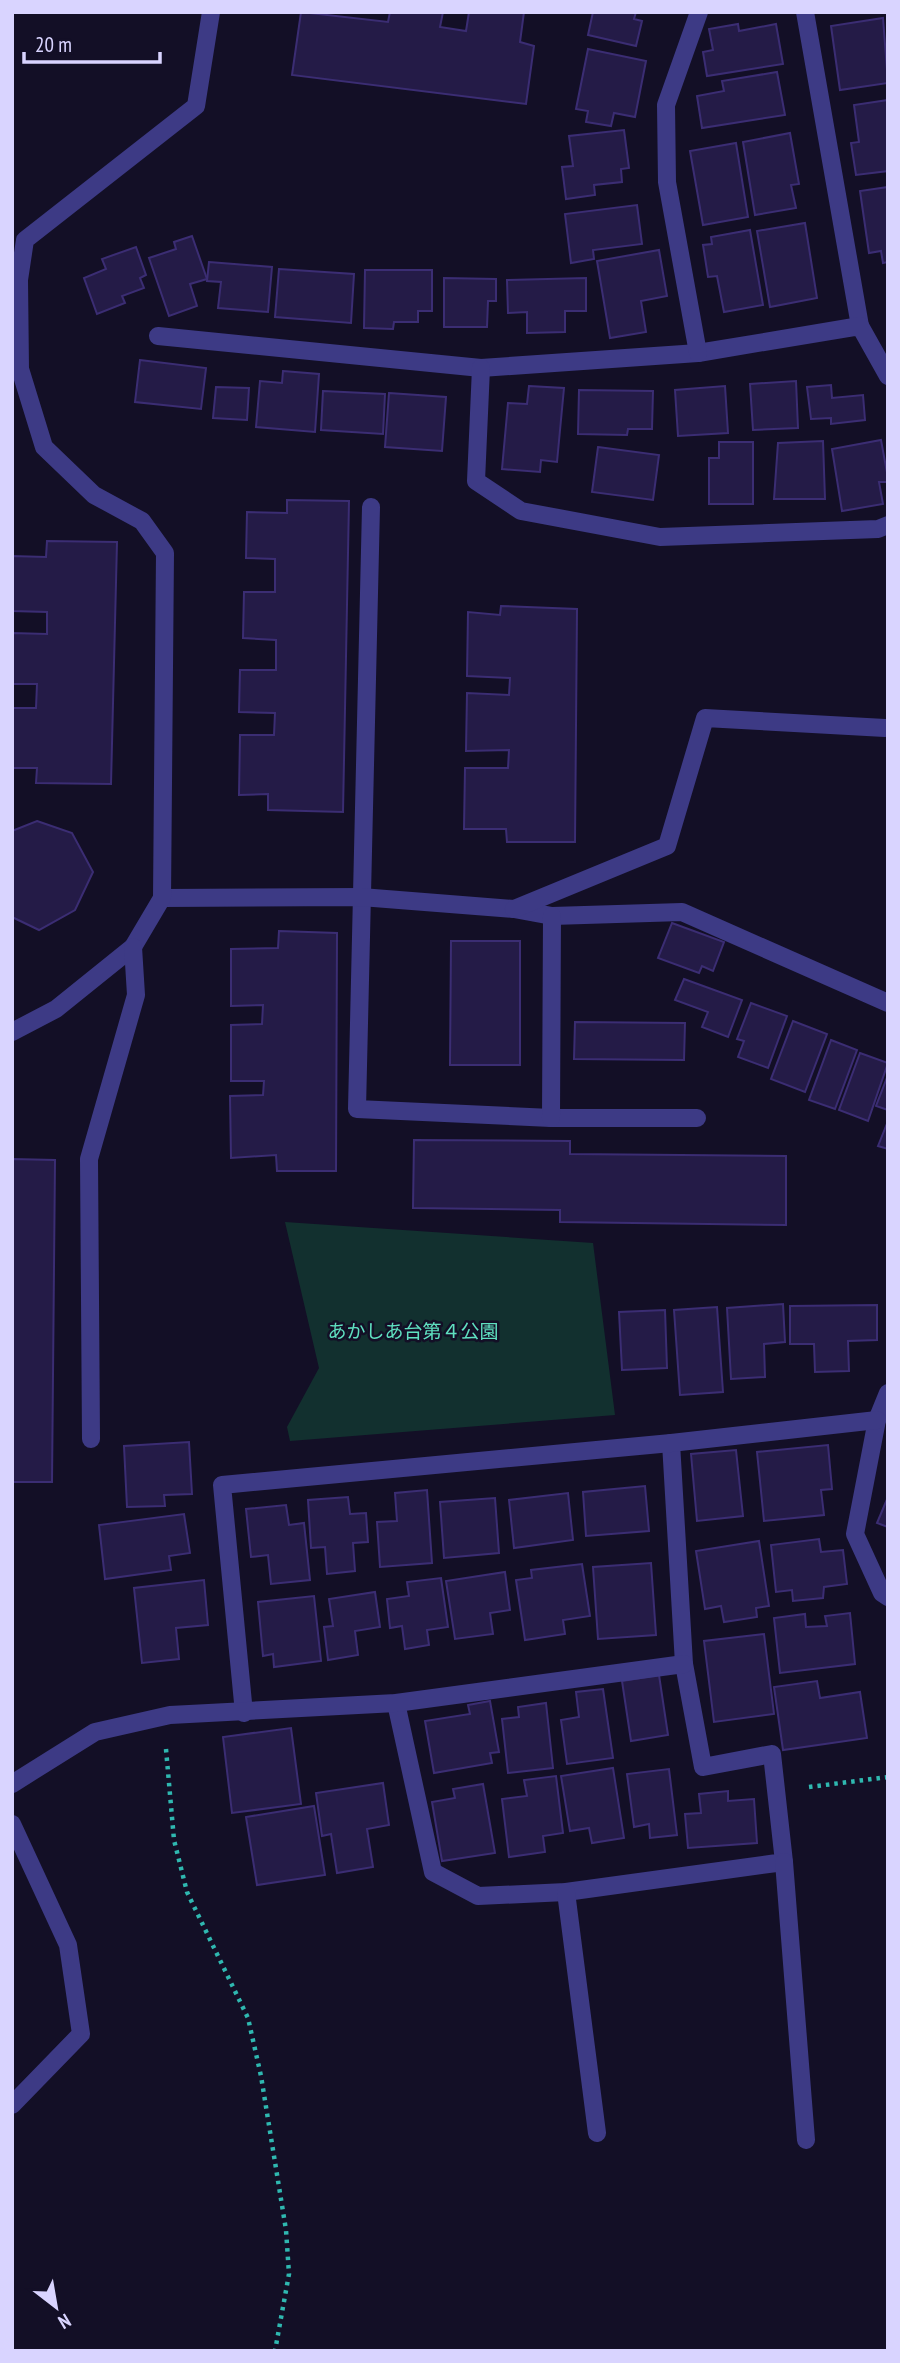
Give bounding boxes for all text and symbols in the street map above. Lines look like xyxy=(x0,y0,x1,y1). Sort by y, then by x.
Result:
scale bar xyxy=(24,21,161,65)
text: 20 m xyxy=(35,31,72,58)
park label: あかしあ台第４公園 xyxy=(327,1319,499,1343)
north arrow xyxy=(21,2272,91,2342)
text: N xyxy=(54,2309,75,2335)

